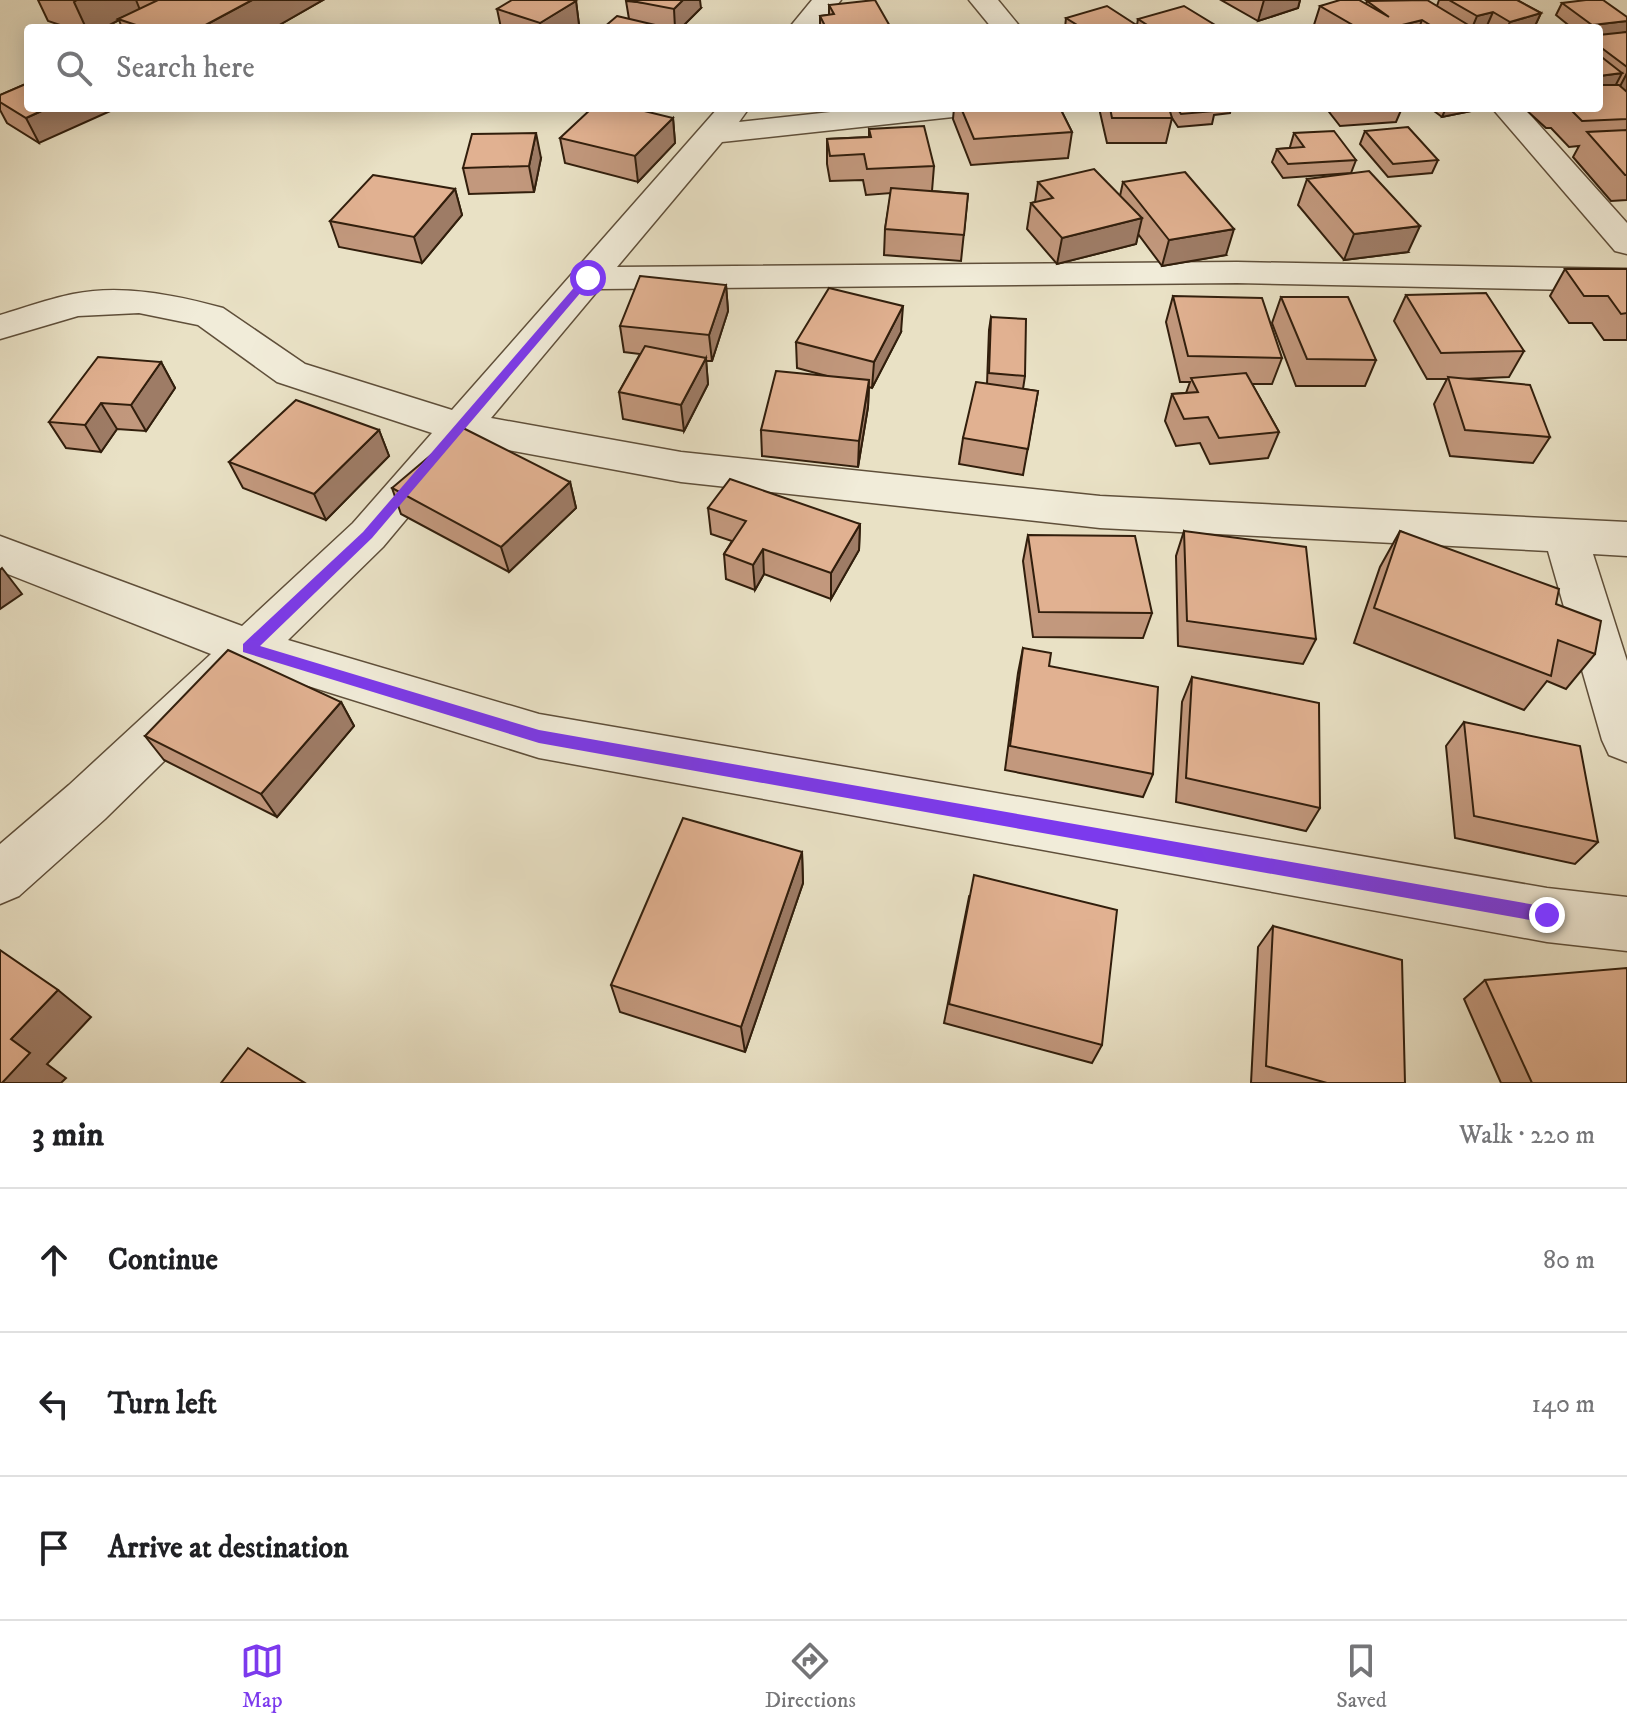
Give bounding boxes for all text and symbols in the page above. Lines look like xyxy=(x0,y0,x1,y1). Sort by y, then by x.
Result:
search box xyxy=(24,24,1603,112)
icon: search xyxy=(52,46,96,90)
text: Search here xyxy=(116,50,255,87)
route start xyxy=(570,260,606,296)
route end xyxy=(1529,897,1565,933)
text: 3 min xyxy=(32,1114,104,1156)
text: Walk · 220 m xyxy=(1459,1119,1595,1152)
icon: ahead xyxy=(32,1238,76,1282)
text: Continue xyxy=(108,1242,218,1279)
text: 80 m xyxy=(1543,1244,1595,1277)
icon: left xyxy=(32,1382,76,1426)
text: Turn left xyxy=(108,1386,217,1423)
text: 140 m xyxy=(1531,1388,1595,1421)
icon: arrive xyxy=(32,1526,76,1570)
text: Arrive at destination xyxy=(108,1530,349,1567)
tab: Map xyxy=(240,1639,284,1714)
tab: Directions xyxy=(765,1639,856,1714)
tab: Saved xyxy=(1336,1639,1387,1714)

